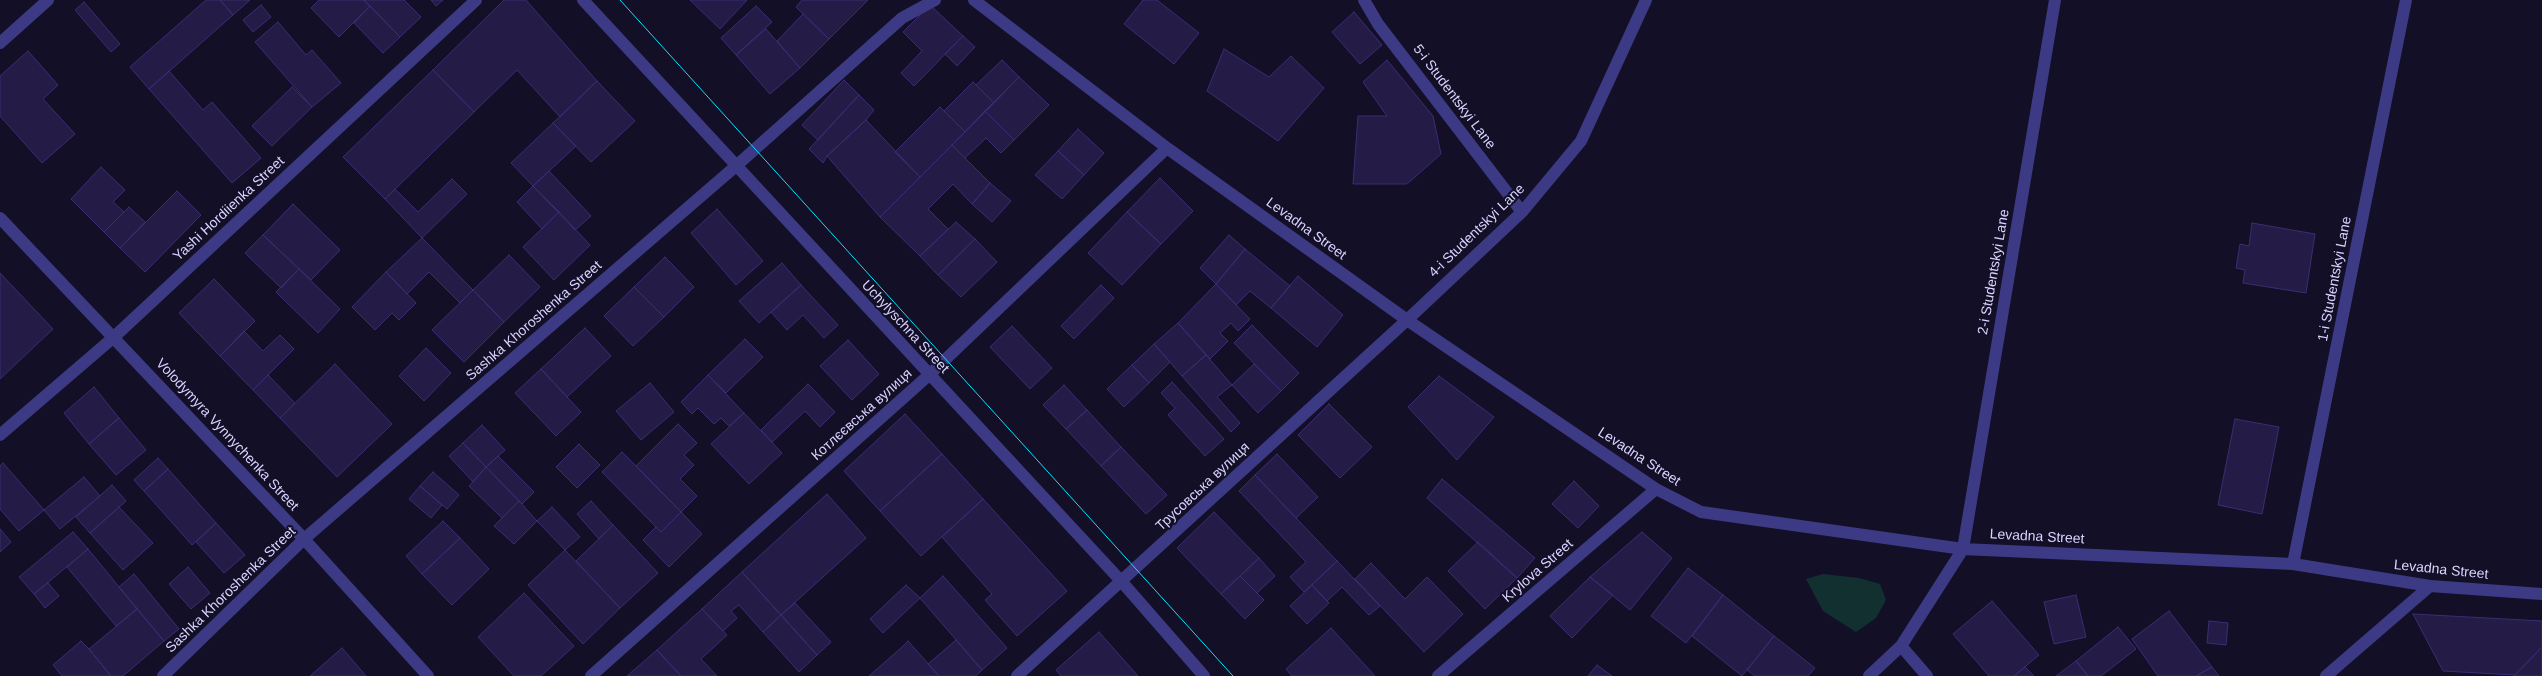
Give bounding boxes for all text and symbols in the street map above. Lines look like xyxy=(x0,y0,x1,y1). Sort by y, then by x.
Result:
street label: 5-i Studentskyi Lane xyxy=(1409,41,1499,153)
street label: Yashi Hordiienka Street xyxy=(170,153,288,265)
street label: 4-i Studentskyi Lane xyxy=(1426,181,1528,281)
street label: Levadna Street xyxy=(1263,194,1349,264)
street label: 2-i Studentskyi Lane xyxy=(1975,208,2013,336)
street label: 1-i Studentskyi Lane xyxy=(2315,215,2355,343)
street label: Sashka Khoroshenka Street xyxy=(463,257,605,385)
street label: Uchylyschna Street xyxy=(858,277,952,377)
street label: Volodymyra Vynnychenka Street xyxy=(152,355,302,515)
street label: Котлєєвська вулиця xyxy=(808,366,916,464)
street label: Levadna Street xyxy=(1595,424,1683,490)
street label: Трусовська вулиця xyxy=(1153,439,1253,535)
street label: Sashka Khoroshenka Street xyxy=(162,523,300,657)
street label: Levadna Street xyxy=(1989,526,2085,548)
street label: Krylova Street xyxy=(1499,536,1577,606)
street label: Levadna Street xyxy=(2393,557,2489,583)

